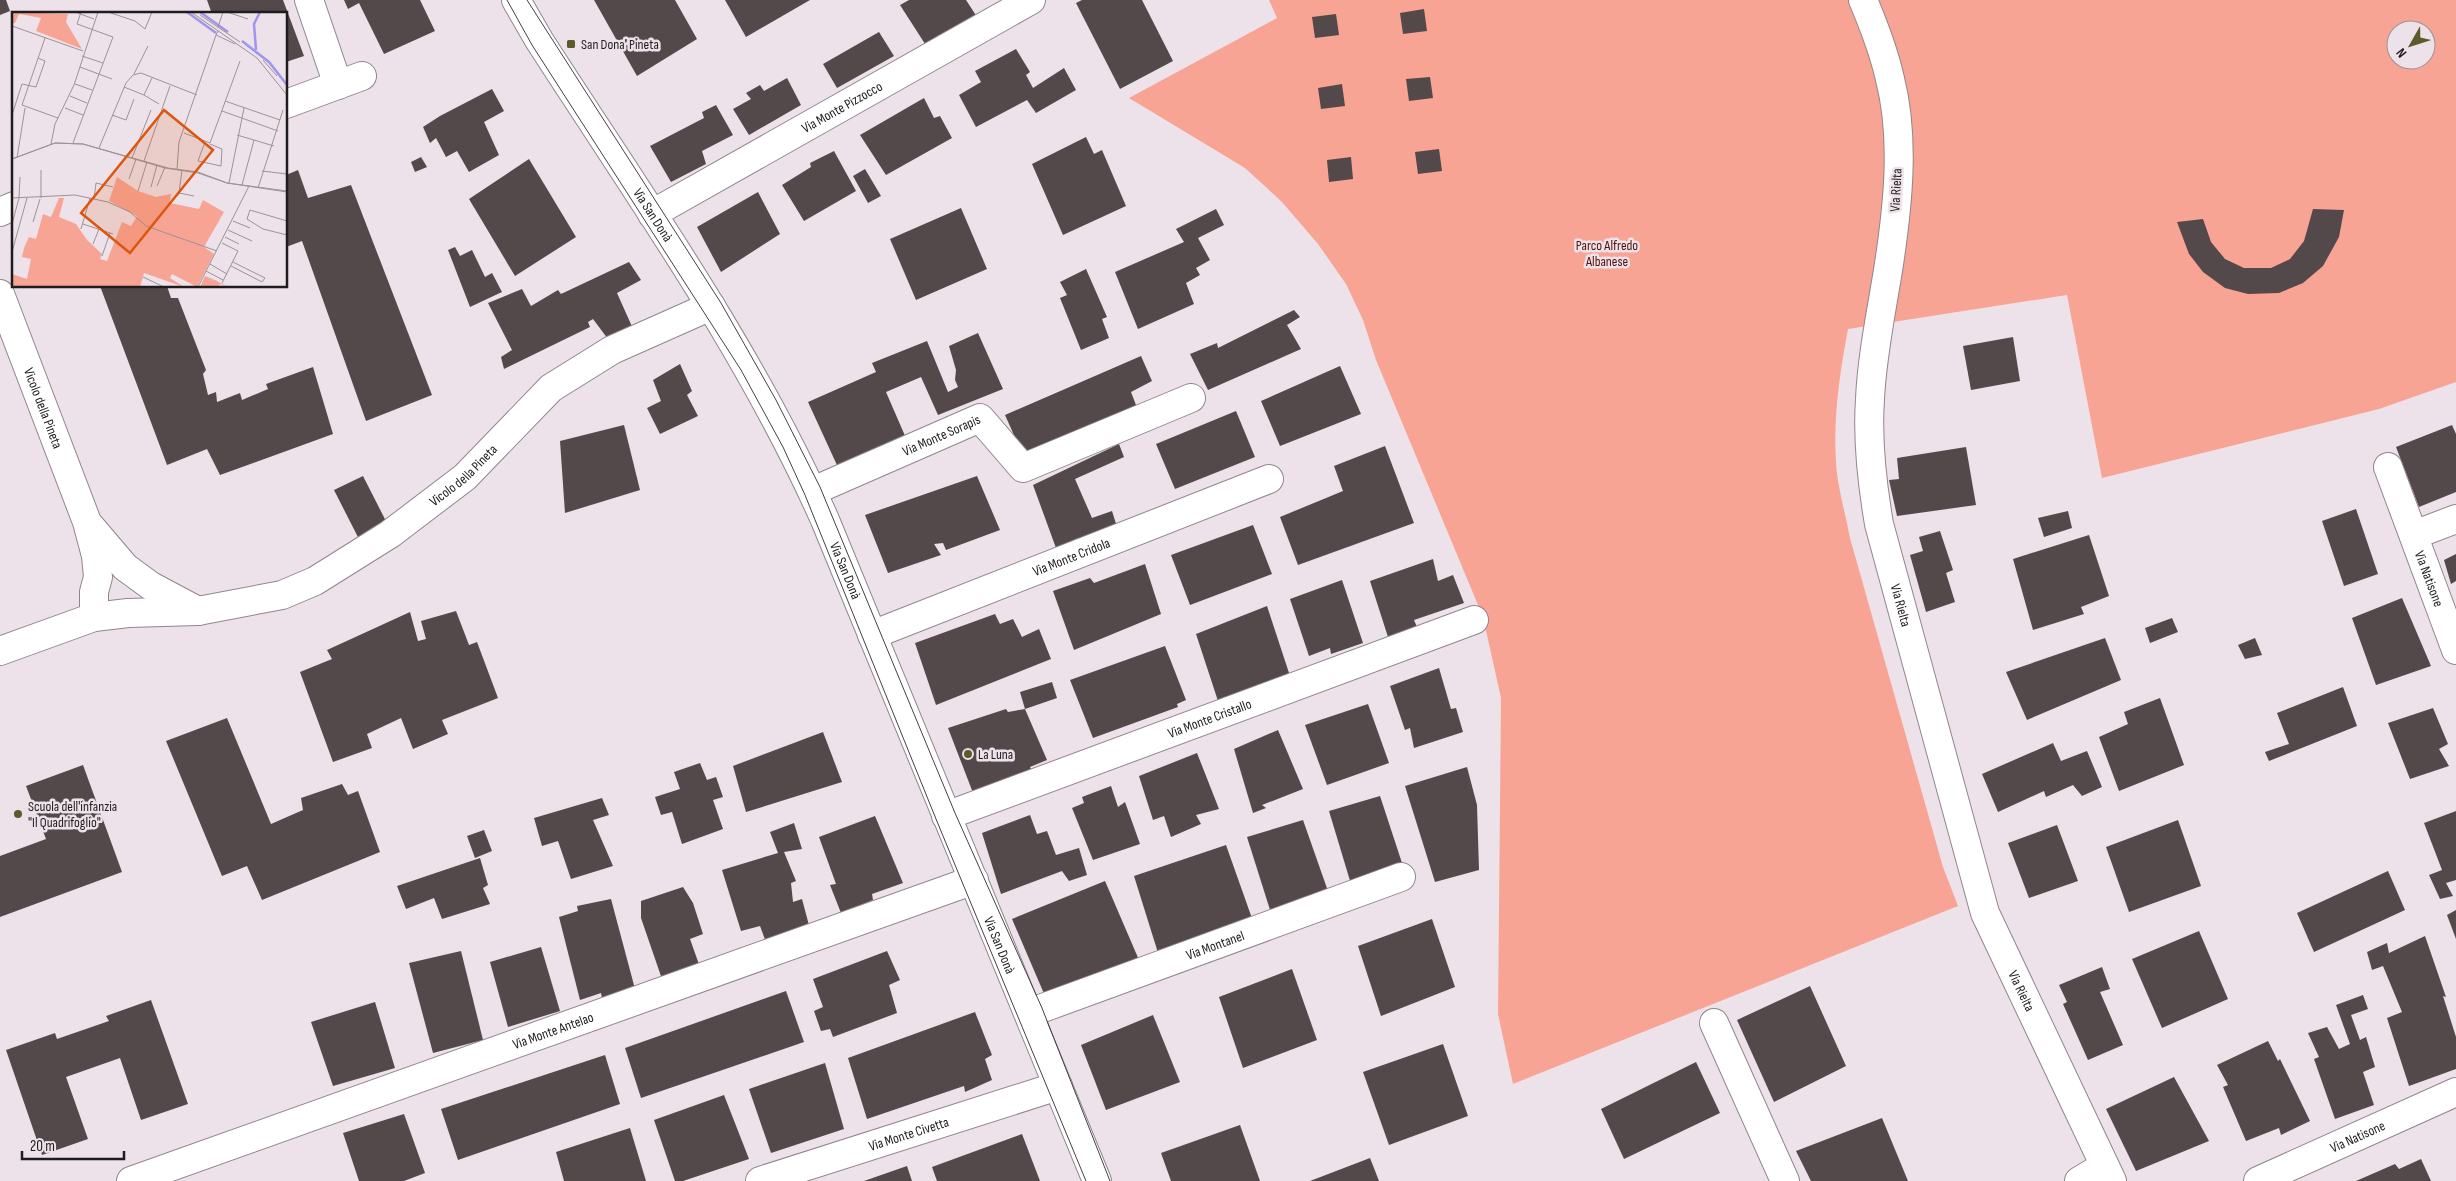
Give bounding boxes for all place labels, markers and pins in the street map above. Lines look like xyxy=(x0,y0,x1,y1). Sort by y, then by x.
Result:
place label: San Dona' Pineta xyxy=(581,36,659,53)
marker: San Dona' Pineta xyxy=(565,38,577,50)
place label: La Luna xyxy=(978,746,1013,763)
marker: La Luna xyxy=(962,748,974,760)
place label: Scuola dell'infanzia "Il Quadrifoglio" xyxy=(28,798,117,831)
marker: Scuola dell'infanzia "Il Quadrifoglio" xyxy=(12,808,24,820)

